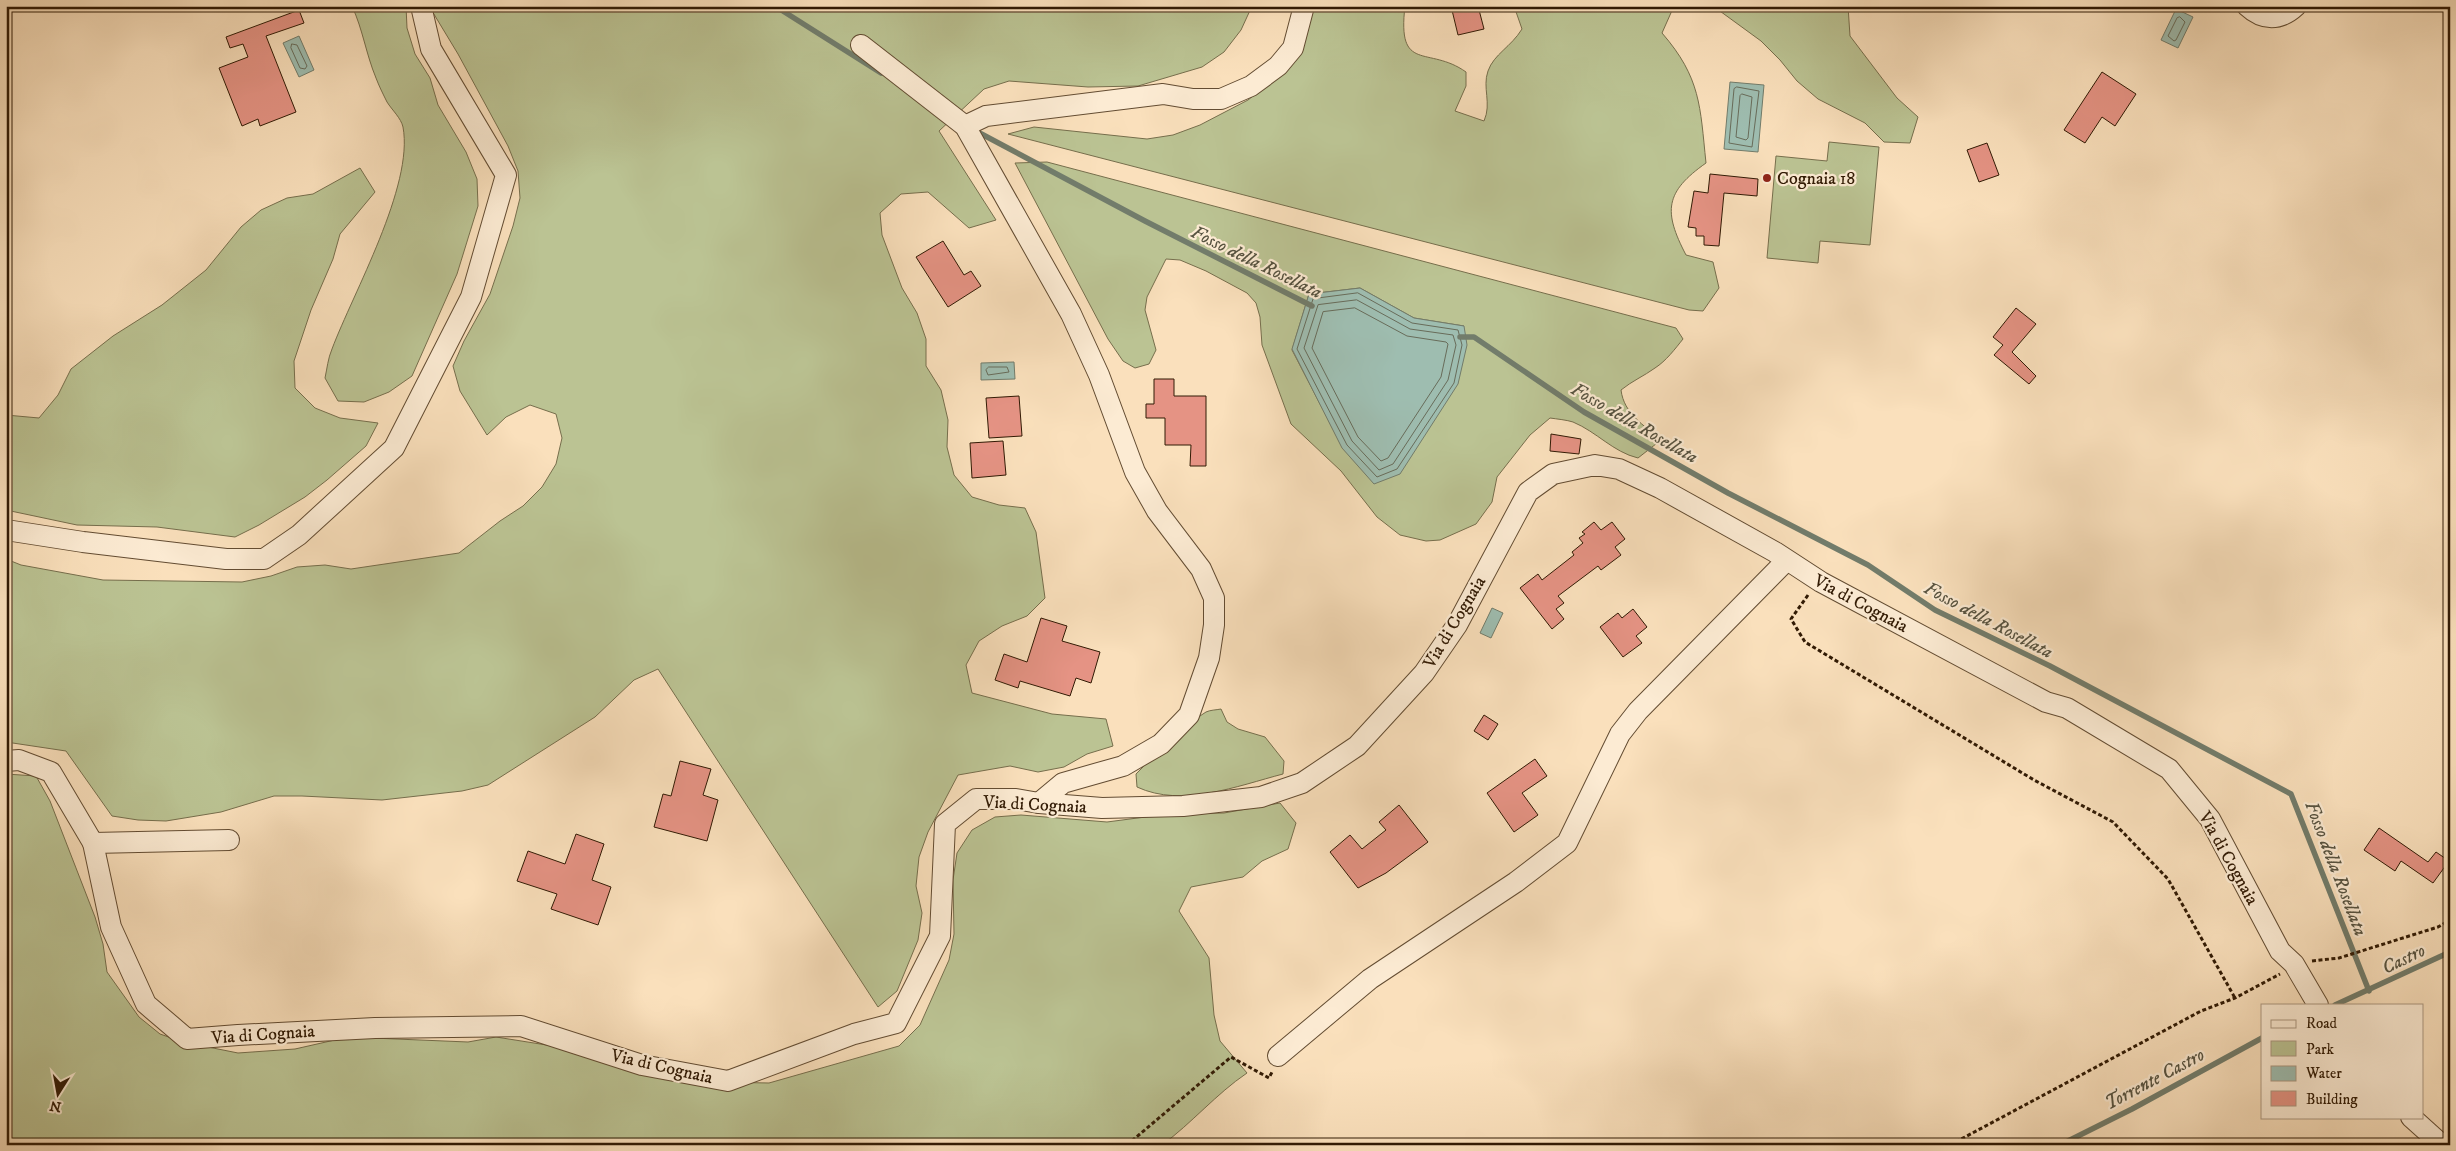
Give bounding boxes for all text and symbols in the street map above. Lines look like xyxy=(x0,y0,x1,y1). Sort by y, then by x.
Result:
place label: Cognaia 18 xyxy=(1777,168,1855,190)
marker: Cognaia 18 xyxy=(1761,172,1773,184)
water label: Fosso della Rosellata xyxy=(1187,221,1326,304)
water label: Fosso della Rosellata xyxy=(1567,378,1702,469)
street label: Via di Cognaia xyxy=(1809,569,1912,638)
street label: Via di Cognaia xyxy=(1418,572,1491,673)
water label: Fosso della Rosellata xyxy=(1920,577,2057,664)
street label: Via di Cognaia xyxy=(982,791,1088,819)
water label: Fosso della Rosellata xyxy=(2299,798,2372,939)
street label: Via di Cognaia xyxy=(2193,807,2263,909)
water label: Castro xyxy=(2378,939,2429,980)
legend xyxy=(2261,1004,2424,1118)
text: Road xyxy=(2306,1014,2338,1033)
street label: Via di Cognaia xyxy=(210,1020,316,1050)
text: Park xyxy=(2306,1040,2335,1059)
water label: Torrente Castro xyxy=(2101,1043,2209,1115)
street label: Via di Cognaia xyxy=(608,1044,715,1089)
text: Water xyxy=(2305,1064,2342,1083)
north arrow xyxy=(32,1068,82,1118)
text: Building xyxy=(2306,1090,2358,1109)
text: N xyxy=(48,1096,63,1116)

